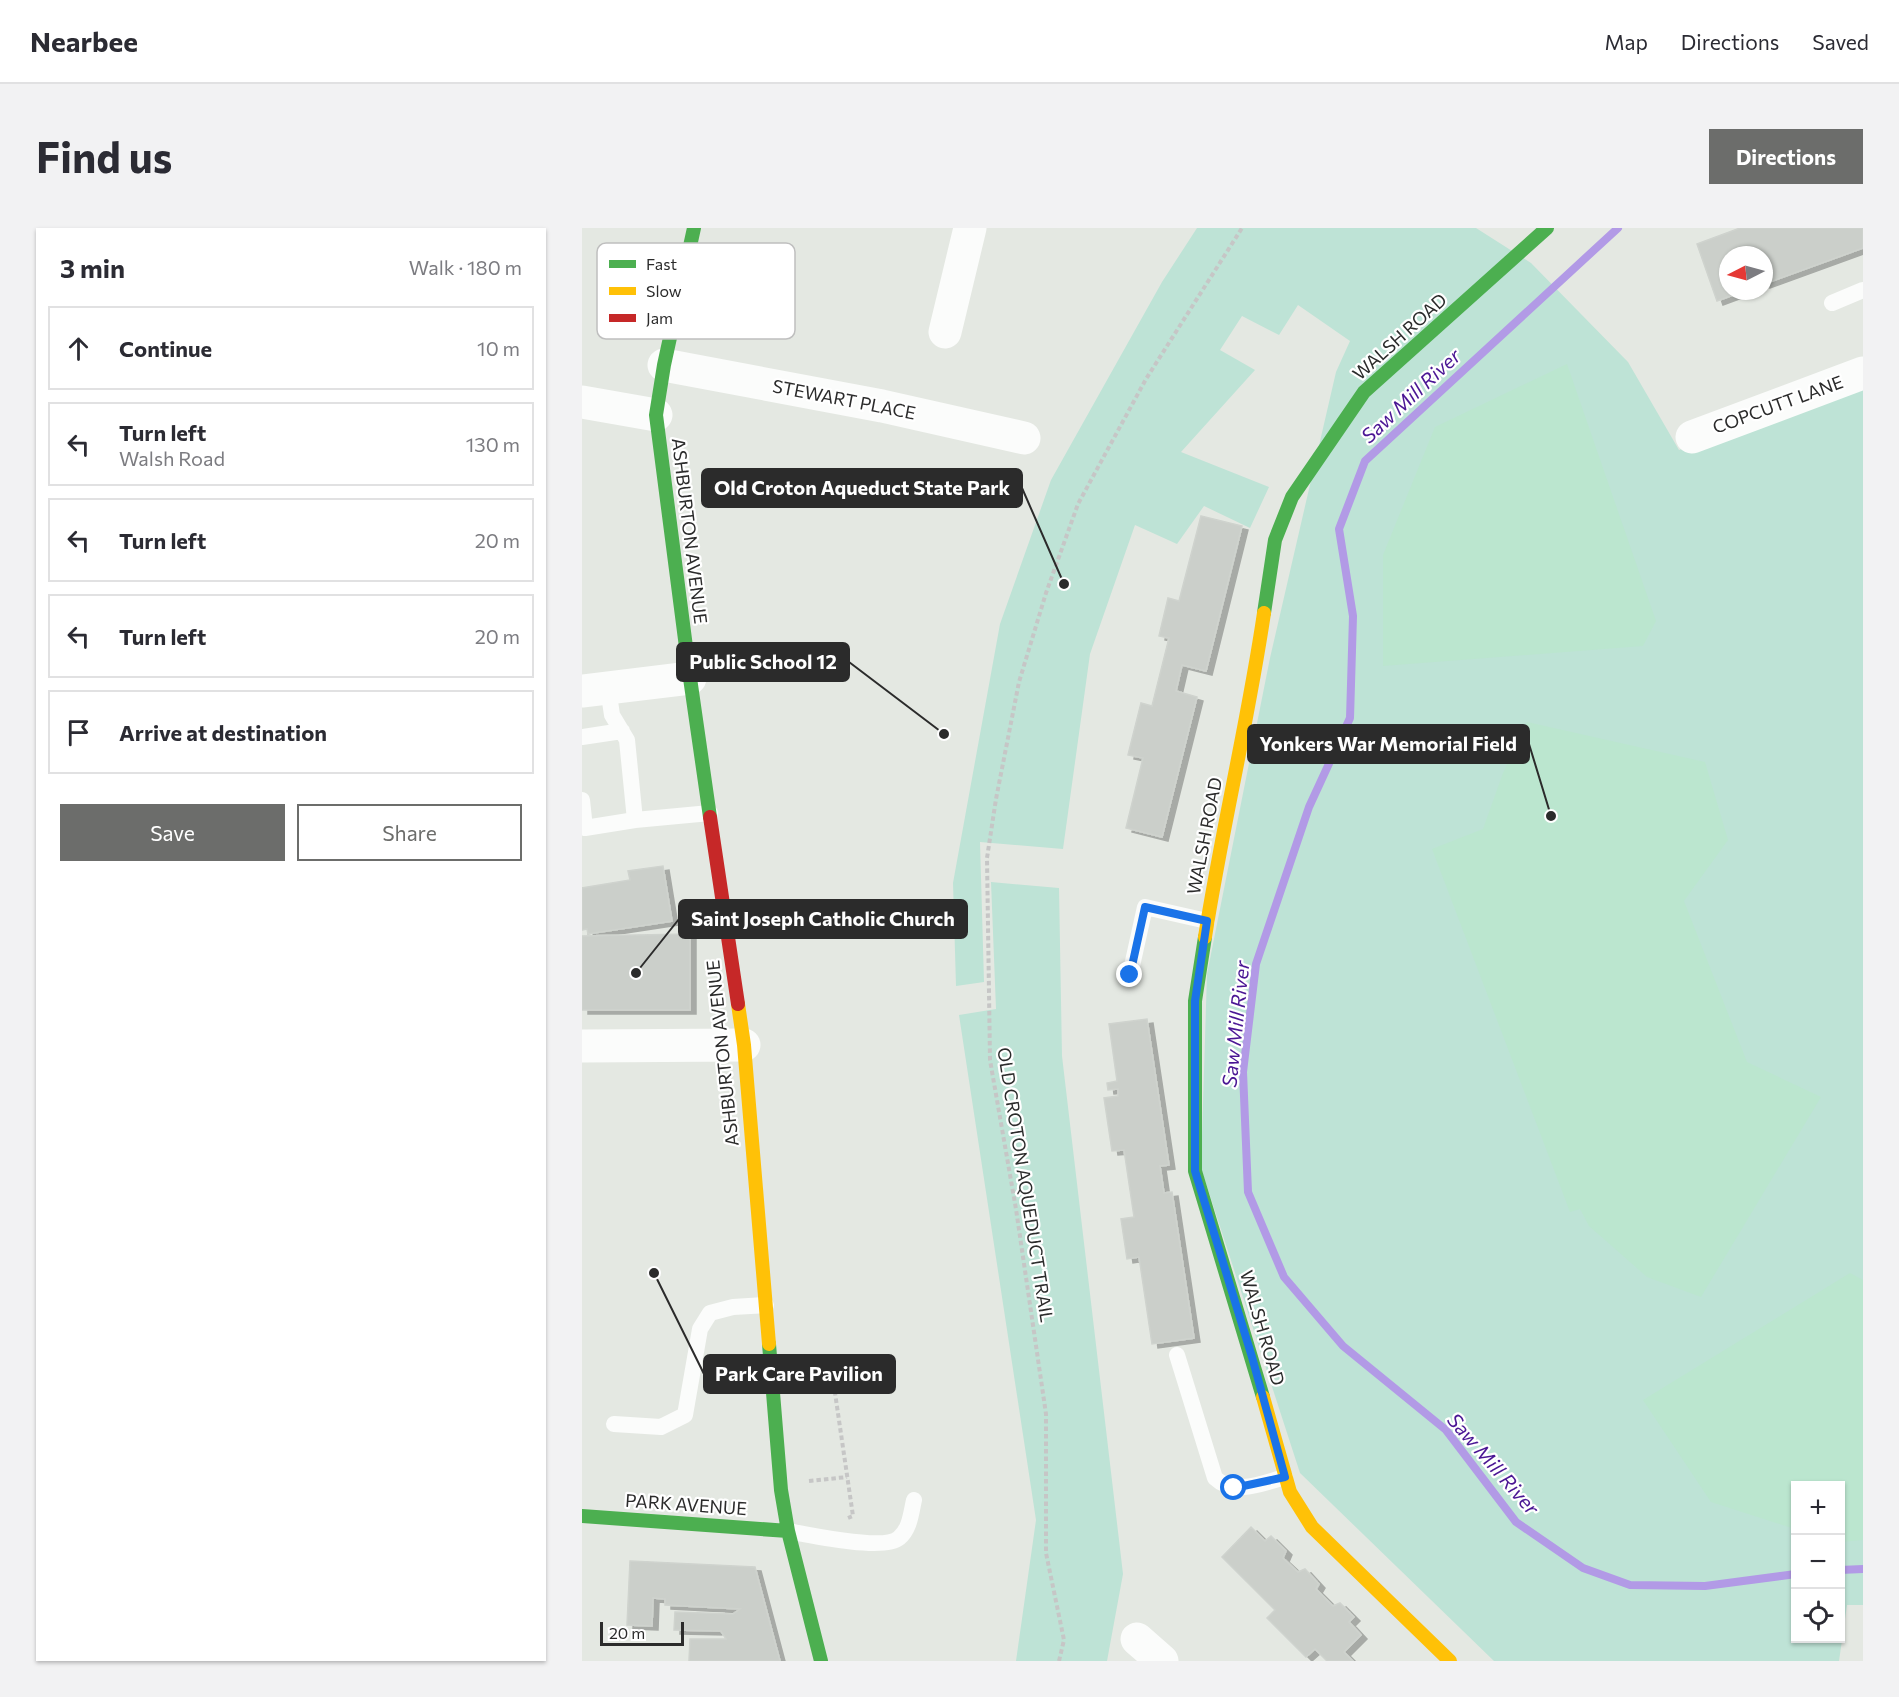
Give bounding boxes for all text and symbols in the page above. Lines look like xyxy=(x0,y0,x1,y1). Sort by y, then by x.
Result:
text: Nearbee xyxy=(30,24,138,58)
text: Map xyxy=(1605,29,1648,54)
text: Directions xyxy=(1681,29,1779,54)
text: Saved xyxy=(1812,29,1869,54)
button: Directions xyxy=(1709,129,1863,184)
text: Find us xyxy=(36,130,172,182)
legend xyxy=(597,243,795,339)
north arrow xyxy=(1719,246,1773,300)
text: 3 min xyxy=(60,252,125,283)
text: Fast xyxy=(646,254,677,273)
text: Walk · 180 m xyxy=(409,255,522,279)
text: Slow xyxy=(646,281,682,300)
street label: WALSH ROAD xyxy=(1348,288,1451,384)
text: Jam xyxy=(646,308,673,327)
icon: ahead xyxy=(62,332,95,365)
text: Continue xyxy=(119,335,212,362)
text: 10 m xyxy=(477,336,520,360)
water label: Saw Mill River xyxy=(1356,342,1466,447)
street label: COPCUTT LANE xyxy=(1709,370,1846,438)
street label: STEWART PLACE xyxy=(771,374,918,424)
text: Turn left xyxy=(119,419,206,446)
icon: left xyxy=(62,428,95,461)
text: 130 m xyxy=(466,432,520,456)
street label: ASHBURTON AVENUE xyxy=(668,437,712,625)
text: Walsh Road xyxy=(119,446,225,470)
callout: Old Croton Aqueduct State Park xyxy=(702,469,1022,507)
text: Old Croton Aqueduct State Park xyxy=(714,475,1010,499)
icon: left xyxy=(62,524,95,557)
text: Turn left xyxy=(119,527,206,554)
text: 20 m xyxy=(475,528,520,552)
icon: left xyxy=(62,620,95,653)
text: Turn left xyxy=(119,623,206,650)
text: 20 m xyxy=(475,624,520,648)
callout: Public School 12 xyxy=(677,643,849,681)
text: Public School 12 xyxy=(689,649,837,673)
icon: arrive xyxy=(62,716,95,749)
text: Arrive at destination xyxy=(119,719,327,746)
callout: Yonkers War Memorial Field xyxy=(1248,725,1529,763)
text: Yonkers War Memorial Field xyxy=(1259,731,1517,755)
street label: WALSH ROAD xyxy=(1182,775,1226,896)
button: Save xyxy=(60,804,285,861)
button: Share xyxy=(297,804,522,861)
callout: Saint Joseph Catholic Church xyxy=(679,900,967,938)
text: Saint Joseph Catholic Church xyxy=(691,906,955,930)
water label: Saw Mill River xyxy=(1216,958,1254,1088)
street label: ASHBURTON AVENUE xyxy=(701,959,743,1147)
route end xyxy=(1116,961,1142,987)
street label: OLD CROTON AQUEDUCT TRAIL xyxy=(993,1046,1059,1324)
street label: WALSH ROAD xyxy=(1236,1268,1290,1388)
callout: Park Care Pavilion xyxy=(704,1355,895,1393)
text: Park Care Pavilion xyxy=(715,1361,883,1385)
water label: Saw Mill River xyxy=(1443,1408,1545,1520)
route start xyxy=(1220,1474,1246,1500)
map controls xyxy=(1791,1481,1845,1643)
button: + xyxy=(1791,1481,1845,1535)
street label: PARK AVENUE xyxy=(624,1489,748,1519)
button: − xyxy=(1791,1535,1845,1589)
button: locate xyxy=(1791,1589,1845,1643)
scale bar xyxy=(600,1619,684,1646)
text: 20 m xyxy=(609,1623,645,1642)

